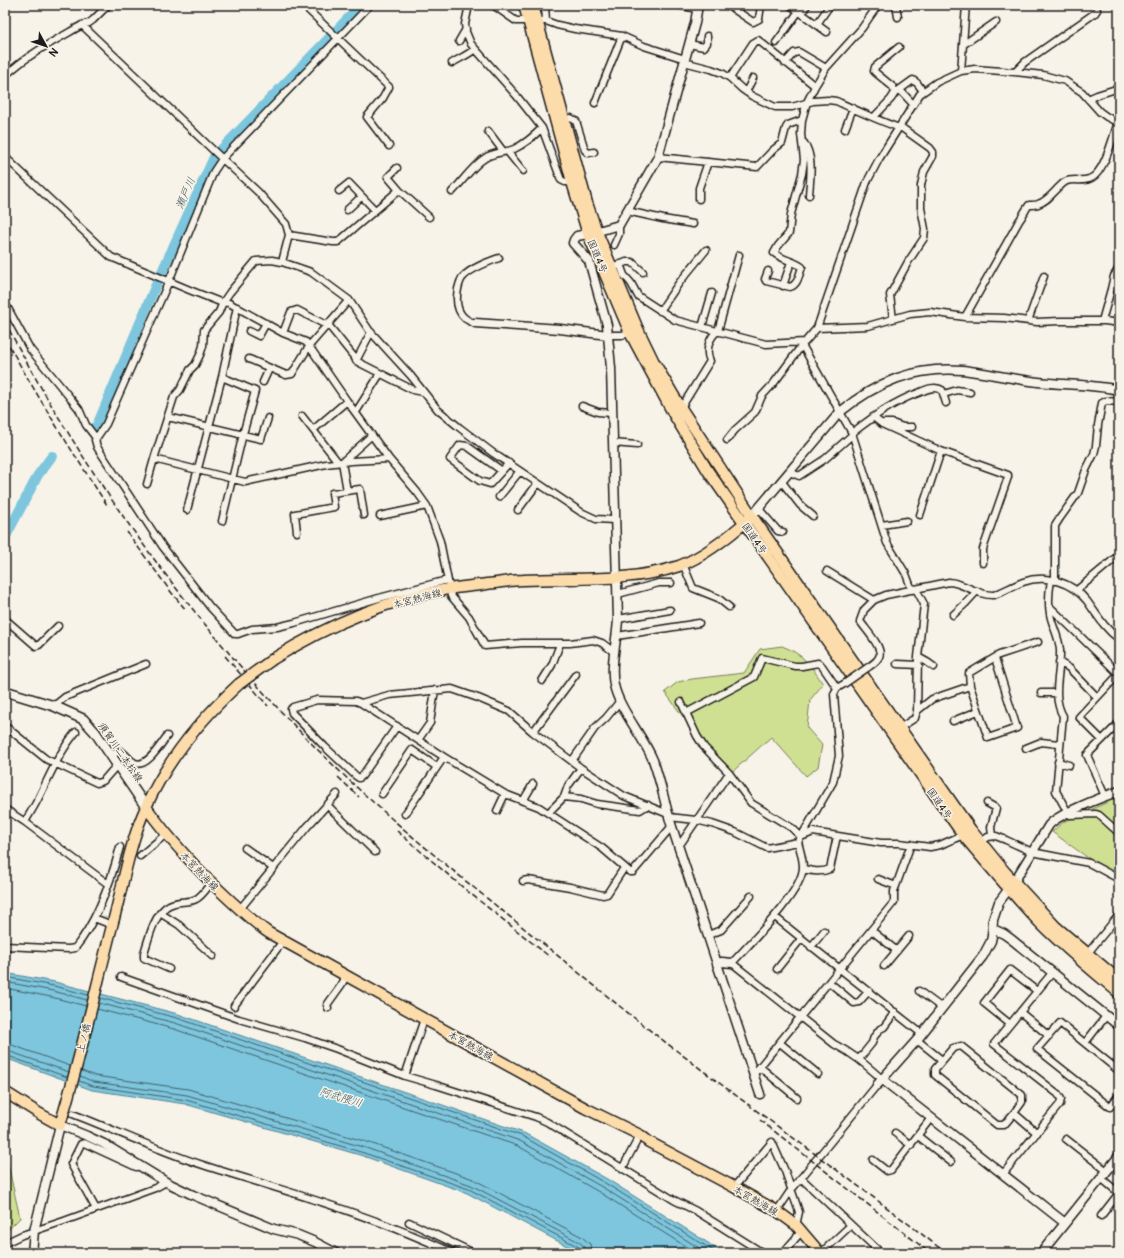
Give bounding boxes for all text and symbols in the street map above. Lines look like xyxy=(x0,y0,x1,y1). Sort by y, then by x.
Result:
north arrow xyxy=(26,26,66,66)
text: N xyxy=(46,45,61,60)
water label: 瀬戸川 xyxy=(173,175,198,211)
street label: 国道4号 xyxy=(585,238,610,275)
street label: 国道4号 xyxy=(739,520,769,557)
street label: 本宮熱海線 xyxy=(392,587,443,611)
street label: 須賀川二本松線 xyxy=(95,720,145,785)
street label: 国道4号 xyxy=(924,785,954,822)
street label: 本宮熱海線 xyxy=(178,850,221,894)
street label: 上ノ橋 xyxy=(75,1022,93,1054)
street label: 本宮熱海線 xyxy=(446,1029,495,1063)
water label: 阿武隈川 xyxy=(318,1085,364,1110)
street label: 本宮熱海線 xyxy=(731,1183,780,1219)

